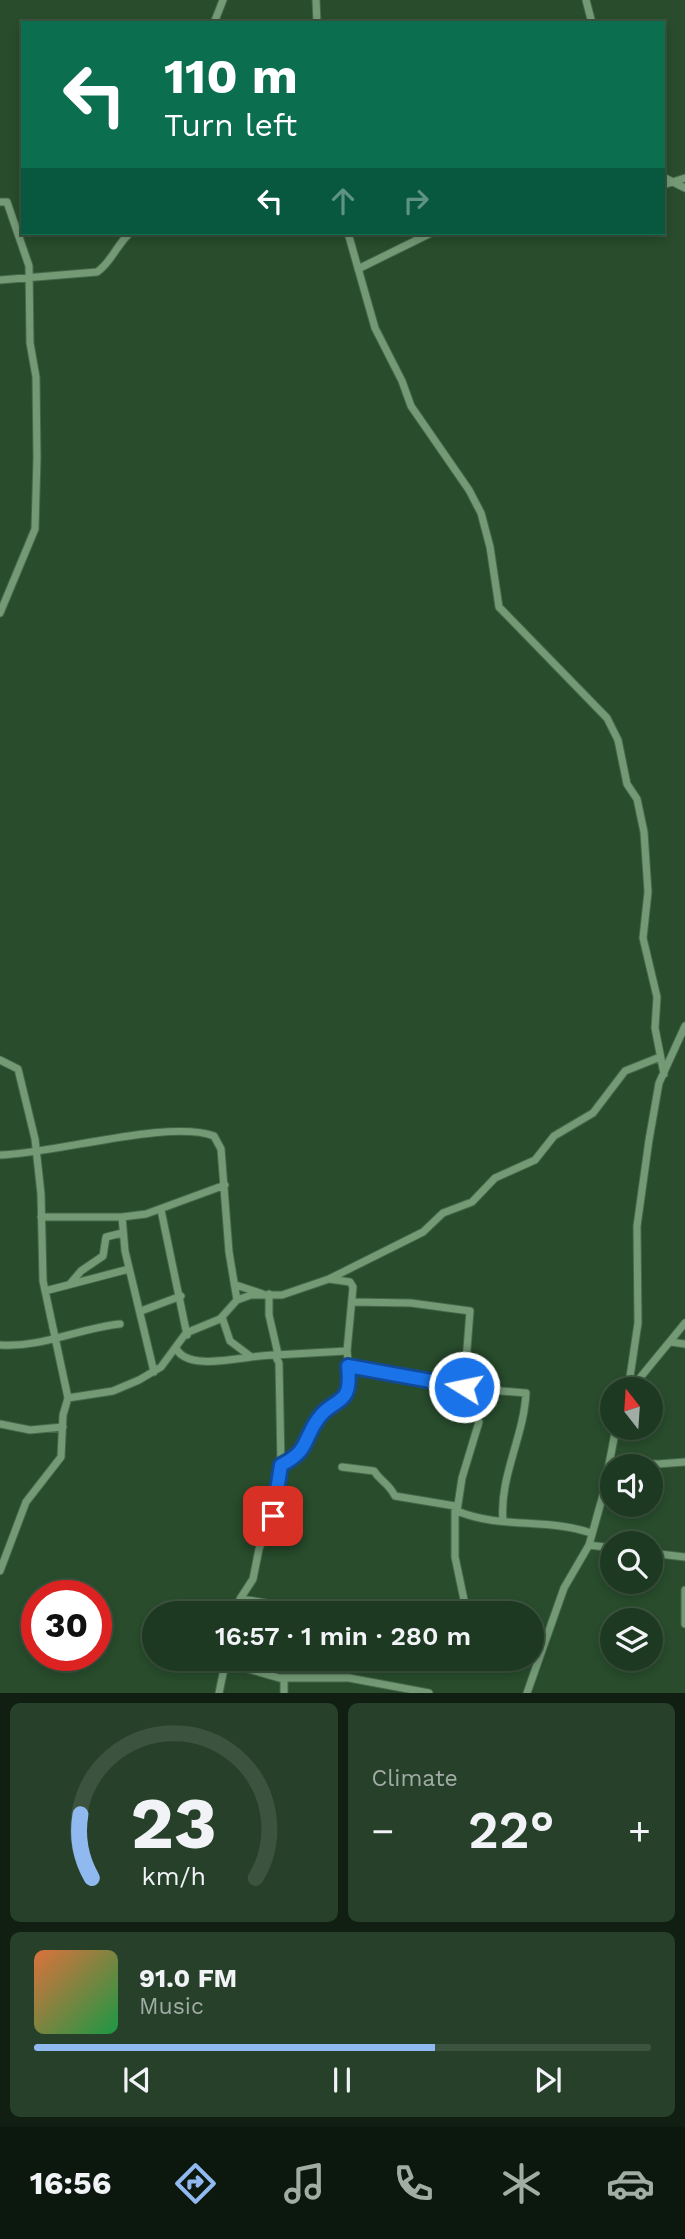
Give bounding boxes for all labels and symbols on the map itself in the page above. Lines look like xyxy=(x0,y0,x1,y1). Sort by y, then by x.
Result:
position arrow xyxy=(427,1350,501,1424)
north arrow xyxy=(600,1377,663,1440)
pin xyxy=(243,1486,303,1546)
speed limit sign: 30 xyxy=(21,1580,112,1671)

